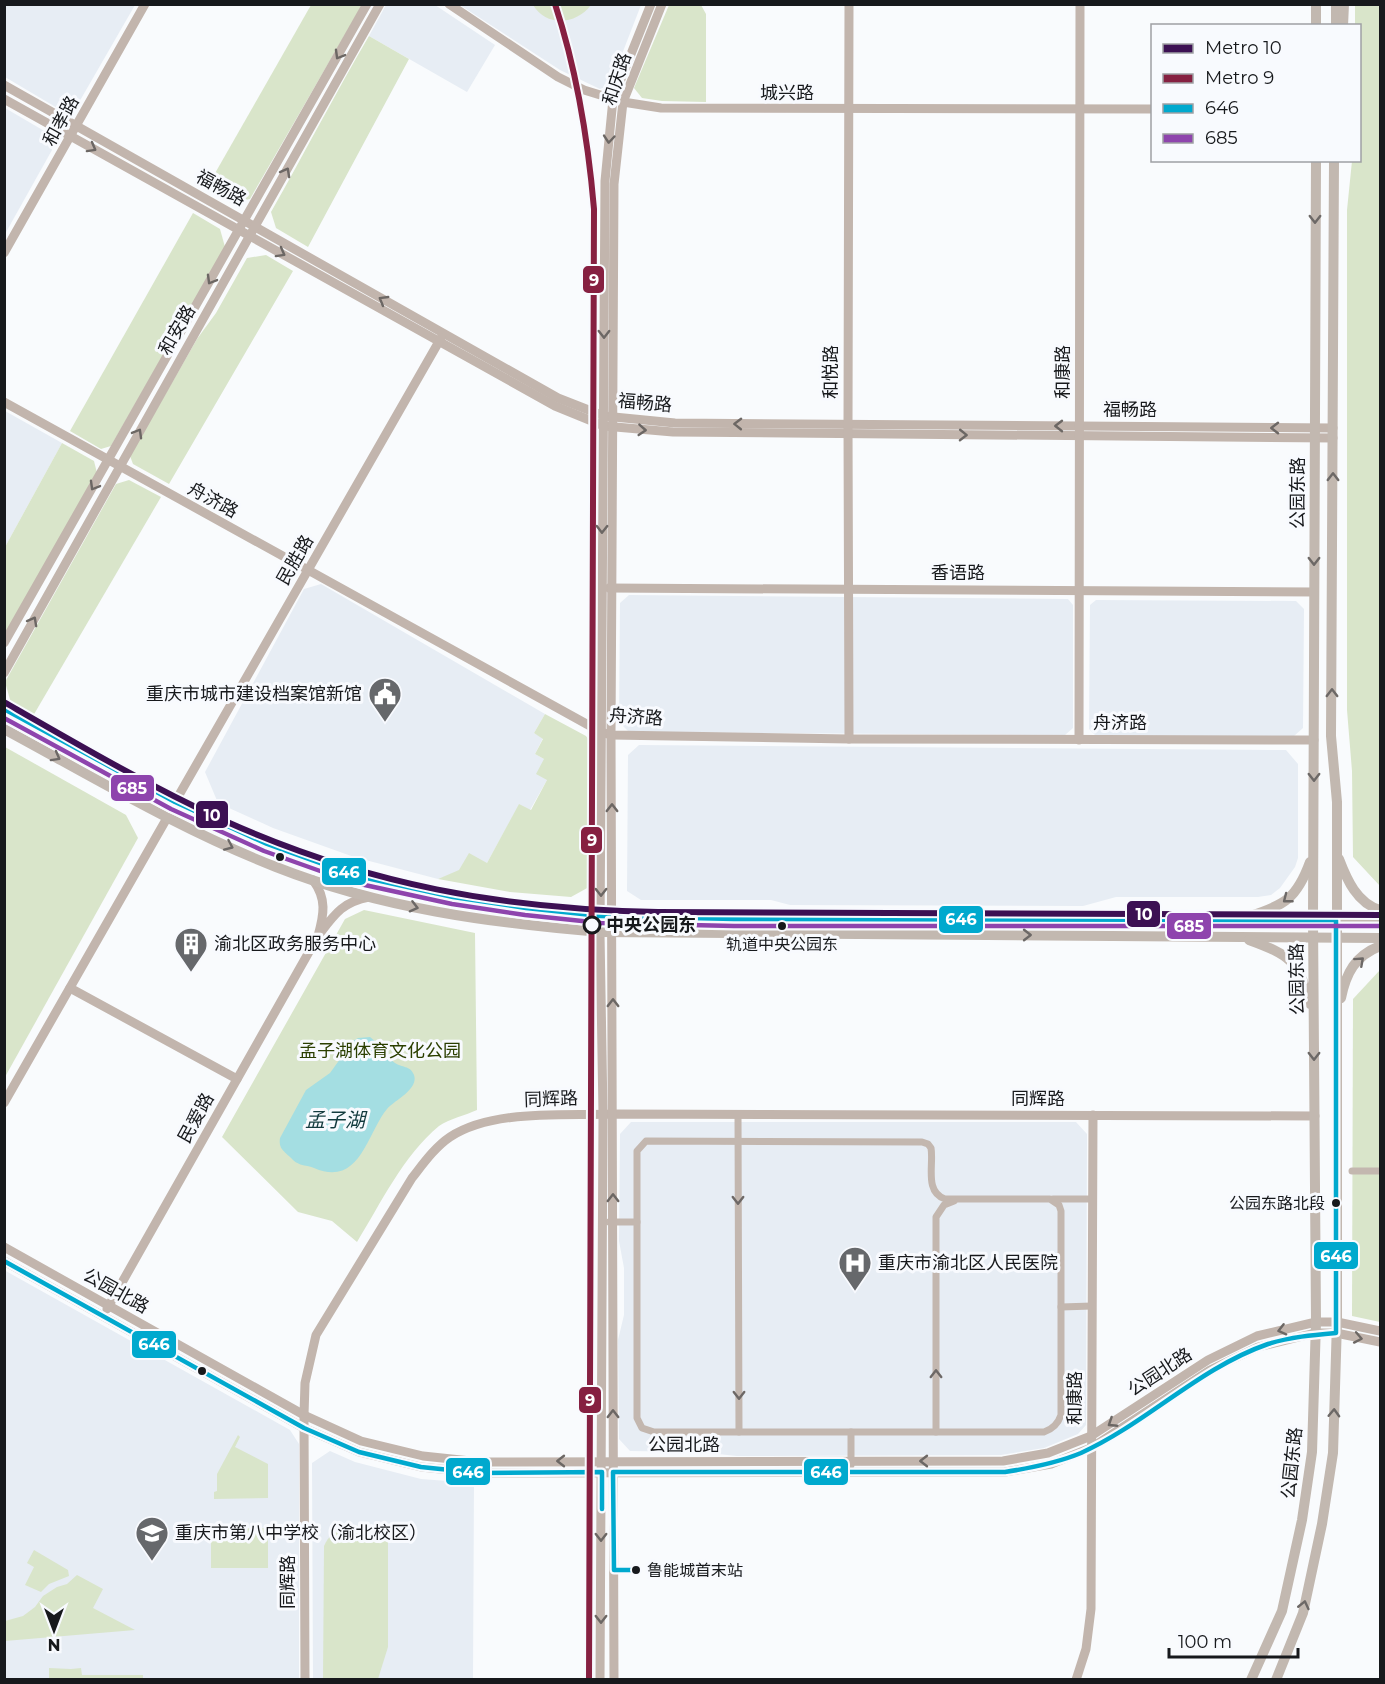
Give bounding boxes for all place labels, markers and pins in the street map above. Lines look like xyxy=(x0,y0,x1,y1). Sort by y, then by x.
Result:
public building icon: 重庆市城市建设档案馆新馆 xyxy=(367,676,403,723)
place label: 重庆市城市建设档案馆新馆 xyxy=(146,683,362,705)
unlabelled marker xyxy=(274,851,286,863)
place label: 中央公园东 xyxy=(606,914,696,936)
marker: 中央公园东 xyxy=(583,916,601,934)
marker: 轨道中央公园东 xyxy=(776,920,788,932)
building icon: 渝北区政务服务中心 xyxy=(173,926,209,973)
place label: 渝北区政务服务中心 xyxy=(214,933,376,955)
place label: 轨道中央公园东 xyxy=(726,935,838,954)
place label: 公园东路北段 xyxy=(1229,1194,1325,1213)
marker: 公园东路北段 xyxy=(1330,1197,1342,1209)
hospital icon: 重庆市渝北区人民医院 xyxy=(837,1245,873,1292)
place label: 重庆市渝北区人民医院 xyxy=(878,1252,1058,1274)
unlabelled marker xyxy=(196,1365,208,1377)
school or university icon: 重庆市第八中学校（渝北校区） xyxy=(134,1515,170,1562)
place label: 重庆市第八中学校（渝北校区） xyxy=(175,1522,427,1544)
place label: 鲁能城首末站 xyxy=(647,1561,743,1580)
marker: 鲁能城首末站 xyxy=(630,1564,642,1576)

